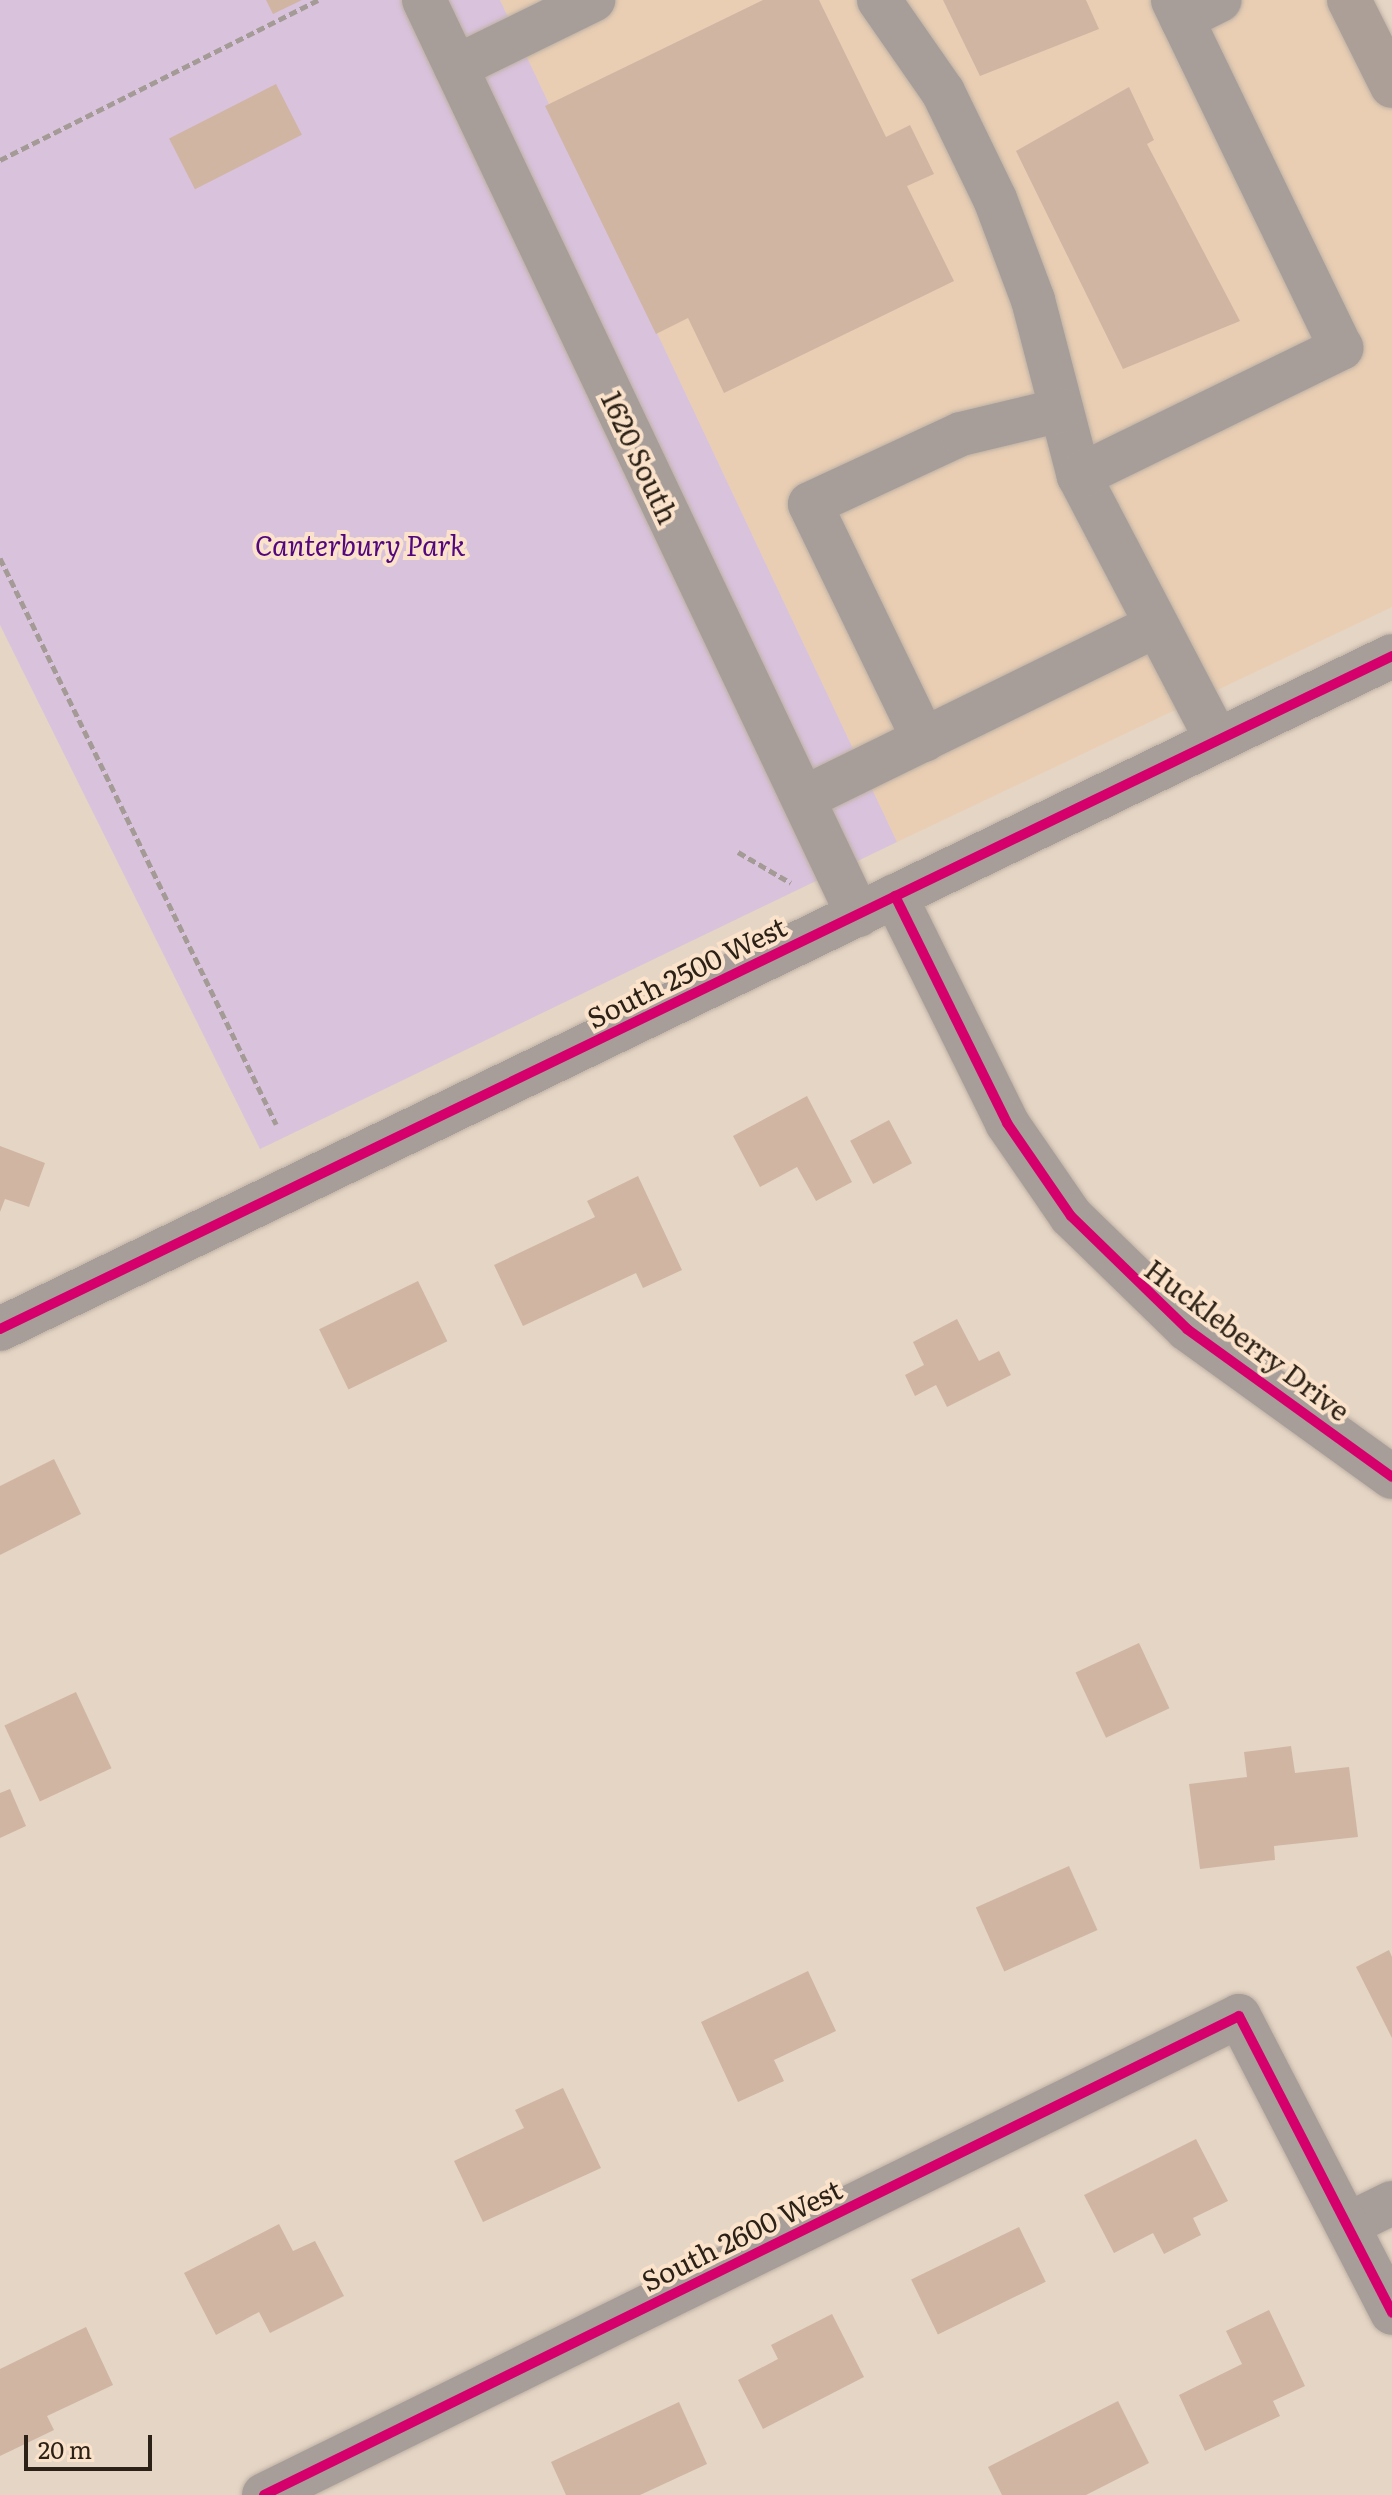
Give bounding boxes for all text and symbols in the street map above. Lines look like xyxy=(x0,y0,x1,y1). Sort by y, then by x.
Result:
street label: 1620 South xyxy=(596,385,686,529)
park label: Canterbury Park xyxy=(255,527,465,561)
street label: South 2500 West xyxy=(581,908,791,1034)
street label: Huckleberry Drive xyxy=(1139,1251,1357,1427)
street label: South 2600 West xyxy=(635,2171,847,2297)
scale bar xyxy=(28,2419,156,2469)
text: 20 m xyxy=(38,2431,92,2466)

